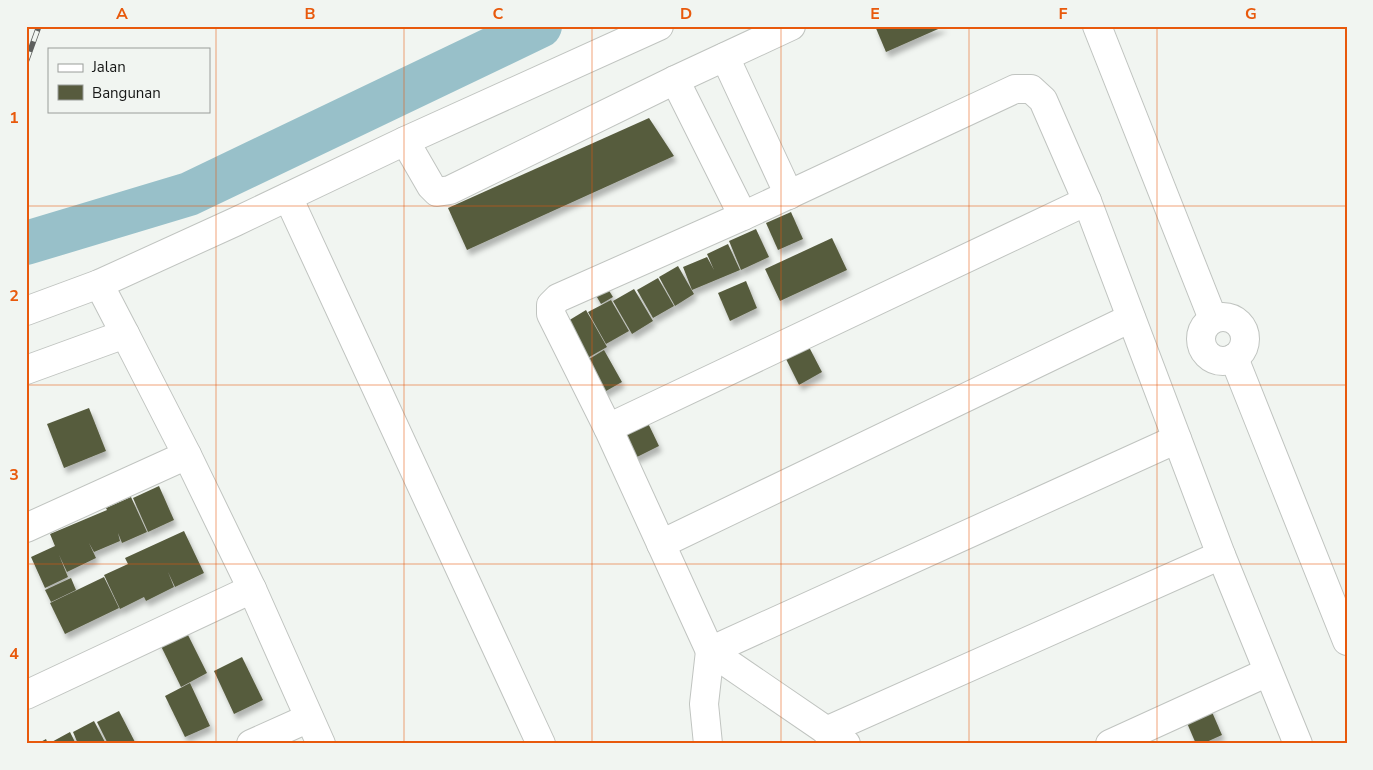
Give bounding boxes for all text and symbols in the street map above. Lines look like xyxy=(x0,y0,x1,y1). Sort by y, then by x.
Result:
text: A xyxy=(116,3,128,25)
text: B xyxy=(304,3,316,25)
text: C xyxy=(493,3,504,25)
text: D xyxy=(680,3,692,25)
text: E xyxy=(870,3,880,25)
text: F xyxy=(1059,3,1068,25)
text: G xyxy=(1245,3,1257,25)
legend xyxy=(48,48,210,112)
text: Jalan xyxy=(91,57,126,77)
text: Bangunan xyxy=(92,83,161,103)
text: 1 xyxy=(9,107,19,129)
text: 2 xyxy=(9,285,19,307)
text: 3 xyxy=(9,464,19,486)
text: 4 xyxy=(9,643,19,665)

